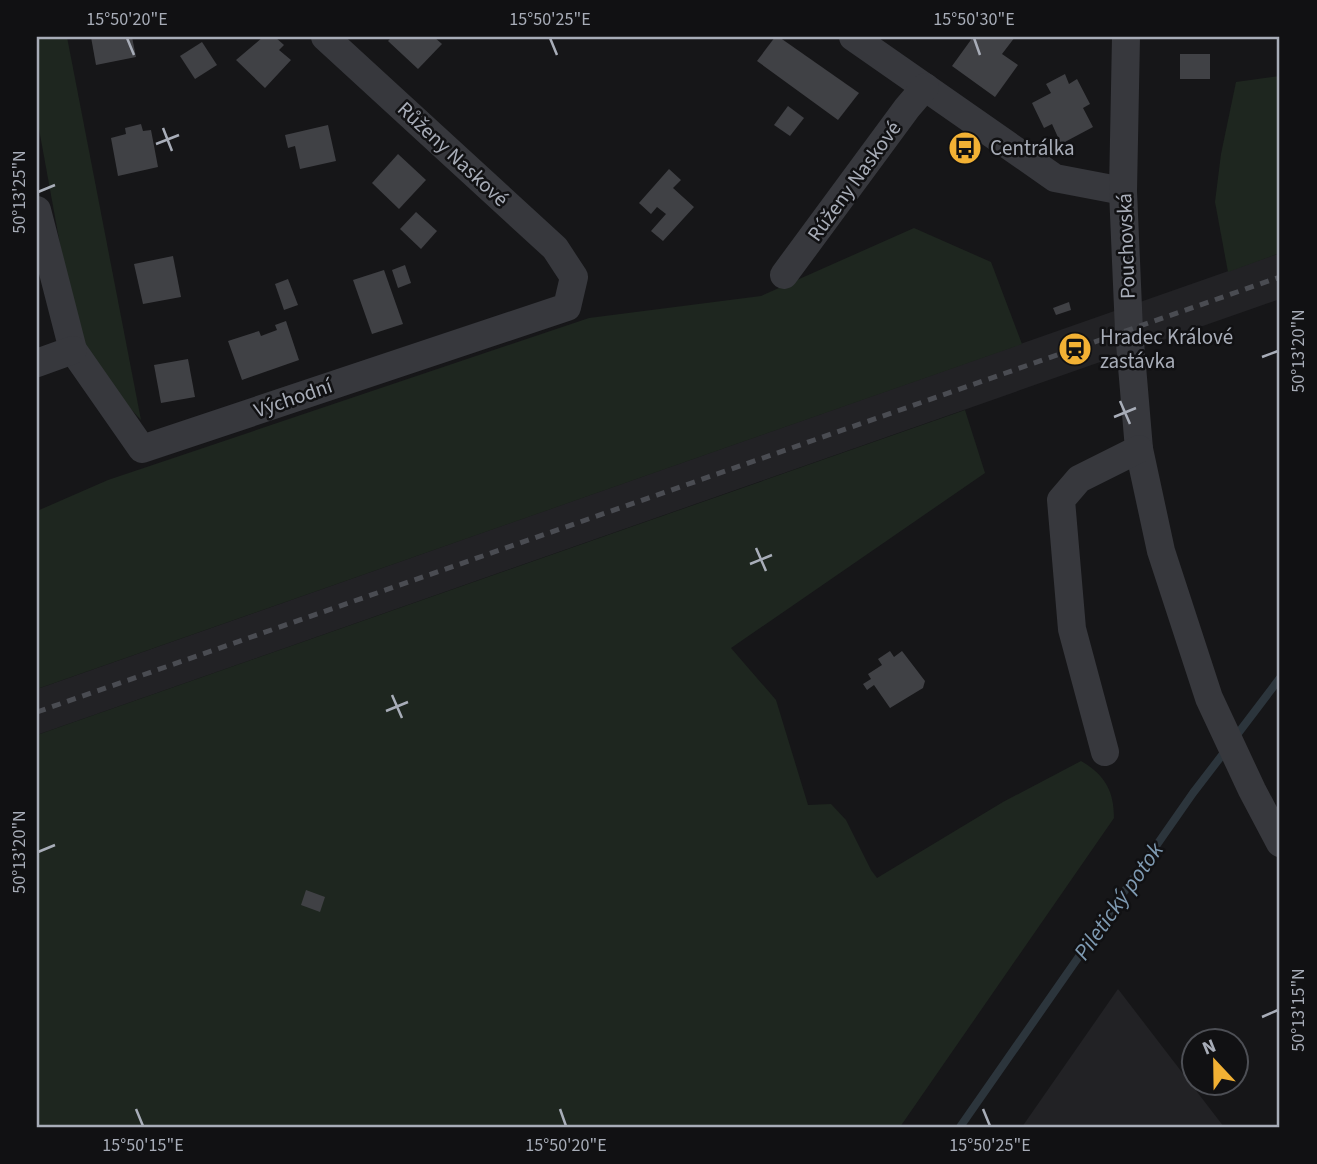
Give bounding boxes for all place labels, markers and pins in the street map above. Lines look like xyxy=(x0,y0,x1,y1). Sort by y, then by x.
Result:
bus stop icon: Centrálka xyxy=(946,129,984,167)
place label: Centrálka xyxy=(990,133,1075,163)
place label: Hradec Králové zastávka xyxy=(1100,322,1233,376)
station icon: Hradec Králové zastávka xyxy=(1056,330,1094,368)

